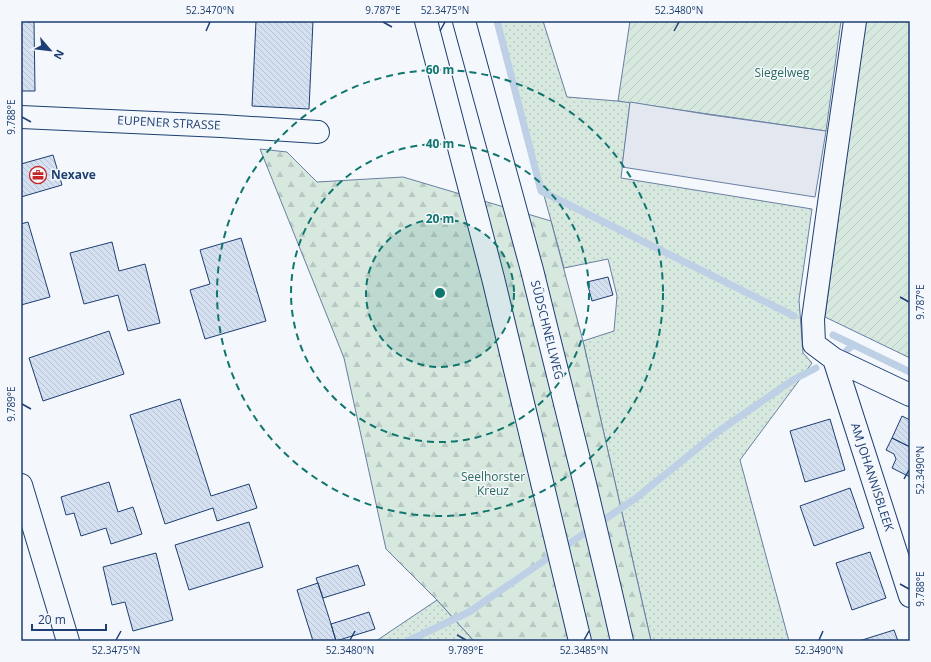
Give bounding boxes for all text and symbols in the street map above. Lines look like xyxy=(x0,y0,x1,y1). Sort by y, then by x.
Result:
text: 52.3470°N xyxy=(186,3,234,17)
text: 9.787°E xyxy=(365,3,401,17)
text: 52.3475°N xyxy=(421,3,469,17)
text: 52.3480°N xyxy=(655,3,703,17)
north arrow xyxy=(30,30,70,70)
text: N xyxy=(51,47,68,62)
text: 60 m xyxy=(426,61,454,78)
park label: Siegelweg xyxy=(754,64,810,81)
text: 9.788°E xyxy=(4,99,18,135)
street label: EUPENER STRASSE xyxy=(117,111,221,134)
text: 40 m xyxy=(426,135,454,152)
office icon: Nexave xyxy=(28,165,48,185)
place label: Nexave xyxy=(51,166,96,183)
text: 20 m xyxy=(426,210,454,227)
street label: SÜDSCHNELLWEG xyxy=(527,278,568,381)
text: 9.787°E xyxy=(913,284,927,320)
centre of rings xyxy=(433,286,447,300)
text: 9.789°E xyxy=(4,386,18,422)
street label: AM JOHANNISBLEEK xyxy=(847,420,898,534)
text: 52.3490°N xyxy=(913,446,927,494)
park label: Seelhorster Kreuz xyxy=(461,468,525,499)
text: 9.788°E xyxy=(913,571,927,607)
scale bar xyxy=(32,606,106,632)
text: 20 m xyxy=(38,611,66,628)
text: 52.3475°N xyxy=(92,643,140,657)
text: 52.3480°N xyxy=(326,643,374,657)
text: 9.789°E xyxy=(448,643,484,657)
text: 52.3485°N xyxy=(560,643,608,657)
text: 52.3490°N xyxy=(795,643,843,657)

